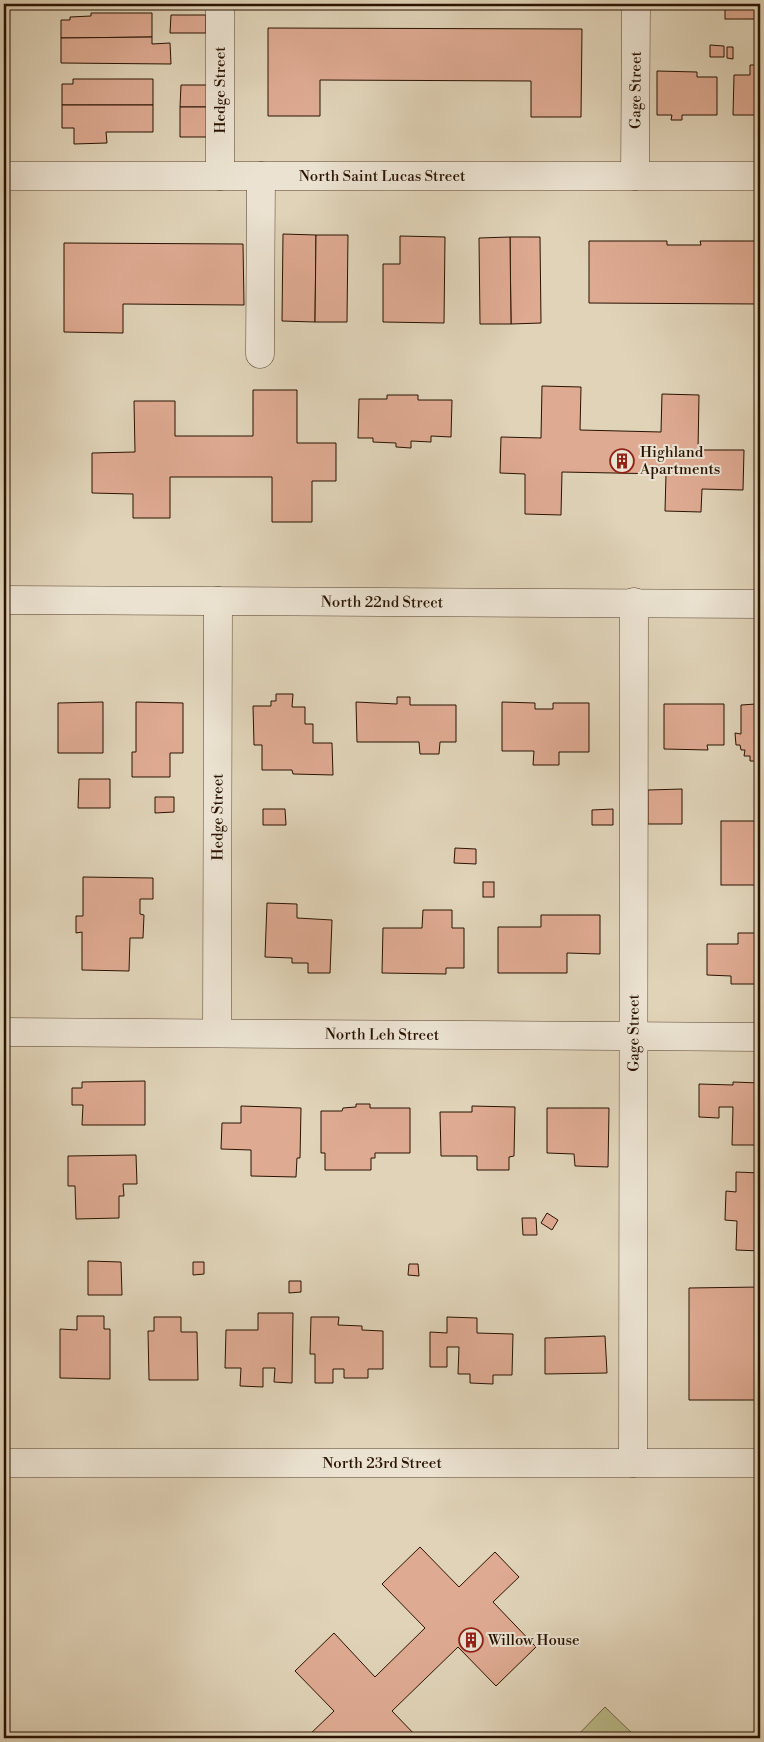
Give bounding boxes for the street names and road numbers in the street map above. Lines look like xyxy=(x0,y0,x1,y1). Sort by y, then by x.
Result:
street label: Hedge Street xyxy=(211,46,230,134)
street label: Gage Street xyxy=(626,50,645,129)
street label: North Saint Lucas Street xyxy=(299,167,466,186)
street label: North 22nd Street xyxy=(321,592,444,612)
street label: Hedge Street xyxy=(208,773,227,861)
street label: Gage Street xyxy=(624,993,643,1072)
street label: North Leh Street xyxy=(325,1025,440,1044)
street label: North 23rd Street xyxy=(322,1454,442,1473)

